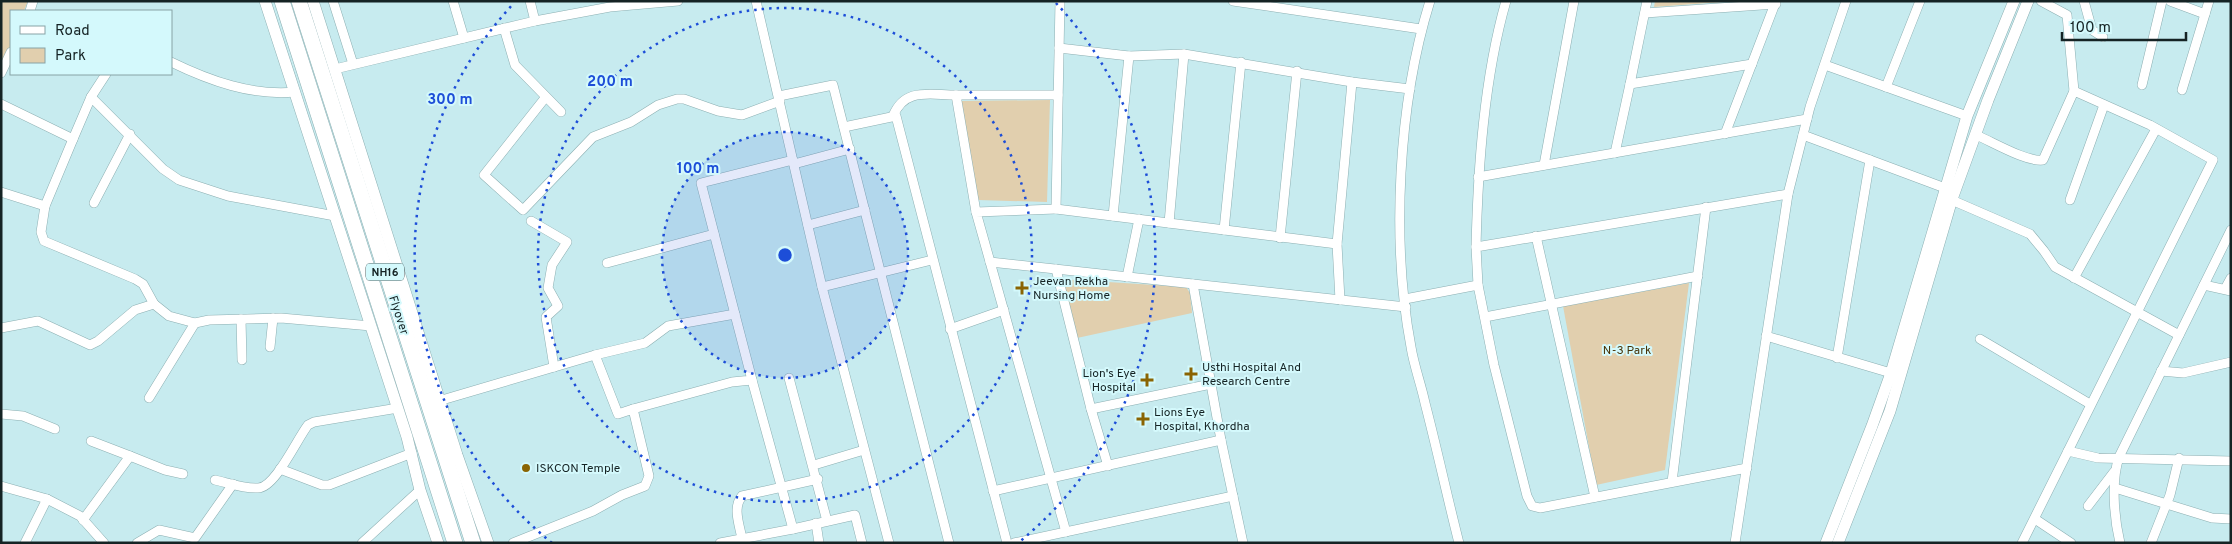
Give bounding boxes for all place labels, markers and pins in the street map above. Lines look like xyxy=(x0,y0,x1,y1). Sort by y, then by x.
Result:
centre of rings xyxy=(776,246,794,264)
place label: Jeevan Rekha Nursing Home xyxy=(1033,274,1110,304)
marker: Jeevan Rekha Nursing Home xyxy=(1015,281,1029,295)
place label: Usthi Hospital And Research Centre xyxy=(1202,360,1301,390)
place label: Lion's Eye Hospital xyxy=(1083,366,1136,396)
marker: Usthi Hospital And Research Centre xyxy=(1184,367,1198,381)
marker: Lion's Eye Hospital xyxy=(1140,373,1154,387)
place label: Lions Eye Hospital, Khordha xyxy=(1154,405,1250,435)
marker: Lions Eye Hospital, Khordha xyxy=(1136,412,1150,426)
place label: ISKCON Temple xyxy=(536,461,620,477)
marker: ISKCON Temple xyxy=(520,462,532,474)

